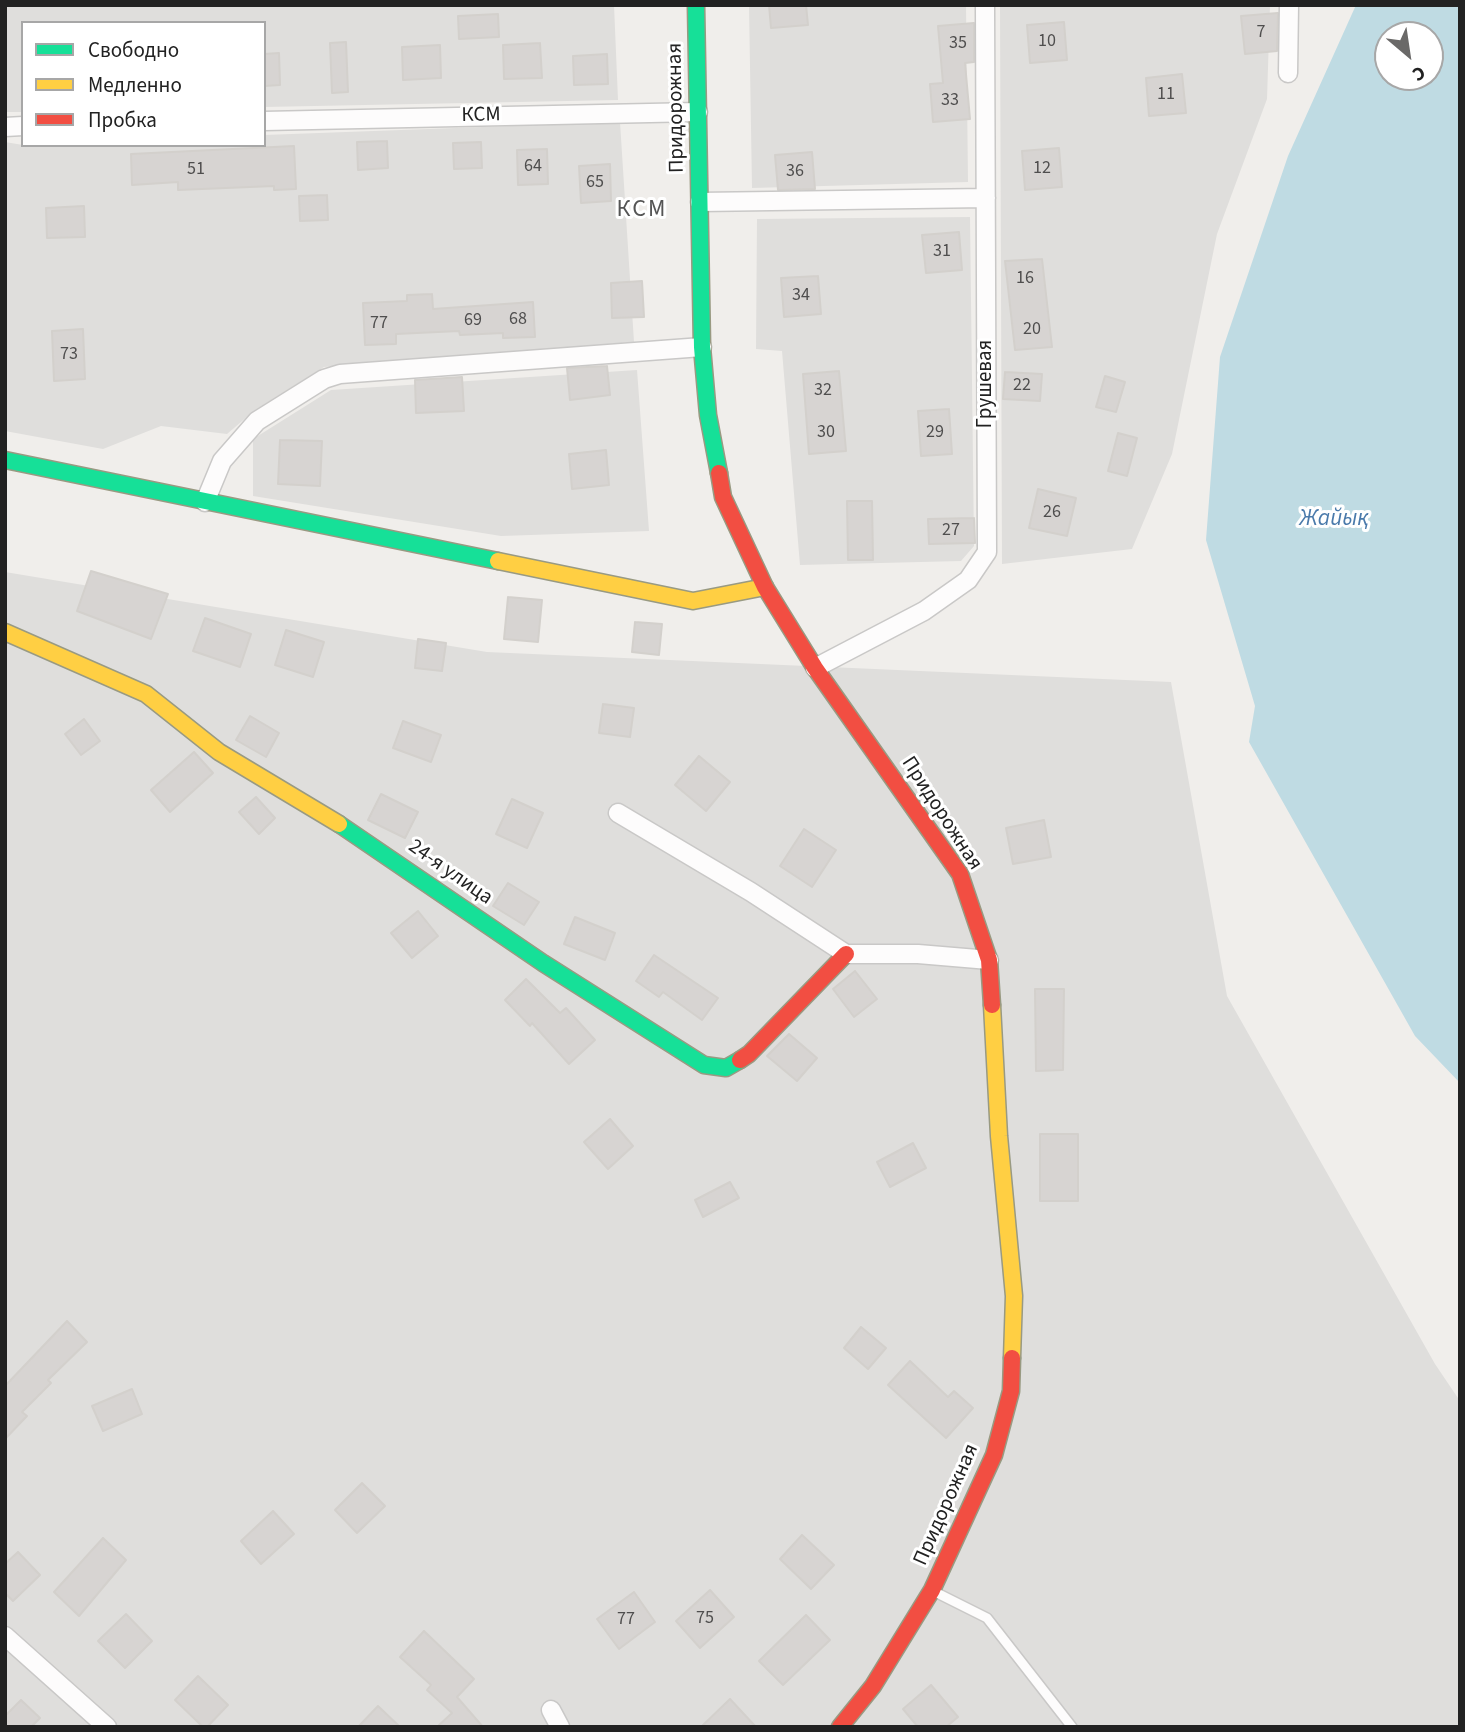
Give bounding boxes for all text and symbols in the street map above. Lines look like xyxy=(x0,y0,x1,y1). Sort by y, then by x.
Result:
legend xyxy=(21,21,266,147)
north arrow xyxy=(1374,21,1444,91)
house number: 7 xyxy=(1257,22,1265,44)
house number: 10 xyxy=(1038,31,1056,53)
house number: 35 xyxy=(949,33,967,55)
text: Свободно xyxy=(88,35,179,65)
street label: Придорожная xyxy=(663,43,691,173)
text: С xyxy=(1407,59,1430,88)
text: Медленно xyxy=(88,70,182,100)
house number: 11 xyxy=(1157,84,1175,106)
house number: 33 xyxy=(941,90,959,112)
street label: КСМ xyxy=(461,103,501,129)
text: Пробка xyxy=(88,105,157,135)
house number: 64 xyxy=(524,156,542,178)
house number: 12 xyxy=(1033,158,1051,180)
house number: 51 xyxy=(187,159,205,181)
house number: 36 xyxy=(786,161,804,183)
house number: 65 xyxy=(586,172,604,194)
district label: КСМ xyxy=(617,197,667,225)
house number: 31 xyxy=(933,241,951,263)
house number: 16 xyxy=(1016,268,1034,290)
house number: 34 xyxy=(792,285,810,307)
house number: 68 xyxy=(509,309,527,331)
house number: 69 xyxy=(464,310,482,332)
house number: 77 xyxy=(370,313,388,335)
house number: 20 xyxy=(1023,319,1041,341)
street label: Грушевая xyxy=(973,340,999,428)
house number: 73 xyxy=(60,344,78,366)
house number: 22 xyxy=(1013,375,1031,397)
house number: 32 xyxy=(814,380,832,402)
house number: 30 xyxy=(817,422,835,444)
house number: 29 xyxy=(926,422,944,444)
house number: 26 xyxy=(1043,502,1061,524)
water label: Жайық xyxy=(1299,506,1369,534)
house number: 27 xyxy=(942,520,960,542)
street label: Придорожная xyxy=(895,752,987,876)
street label: 24-я улица xyxy=(403,835,497,911)
street label: Придорожная xyxy=(909,1440,985,1570)
house number: 75 xyxy=(696,1608,714,1630)
house number: 77 xyxy=(617,1609,635,1631)

